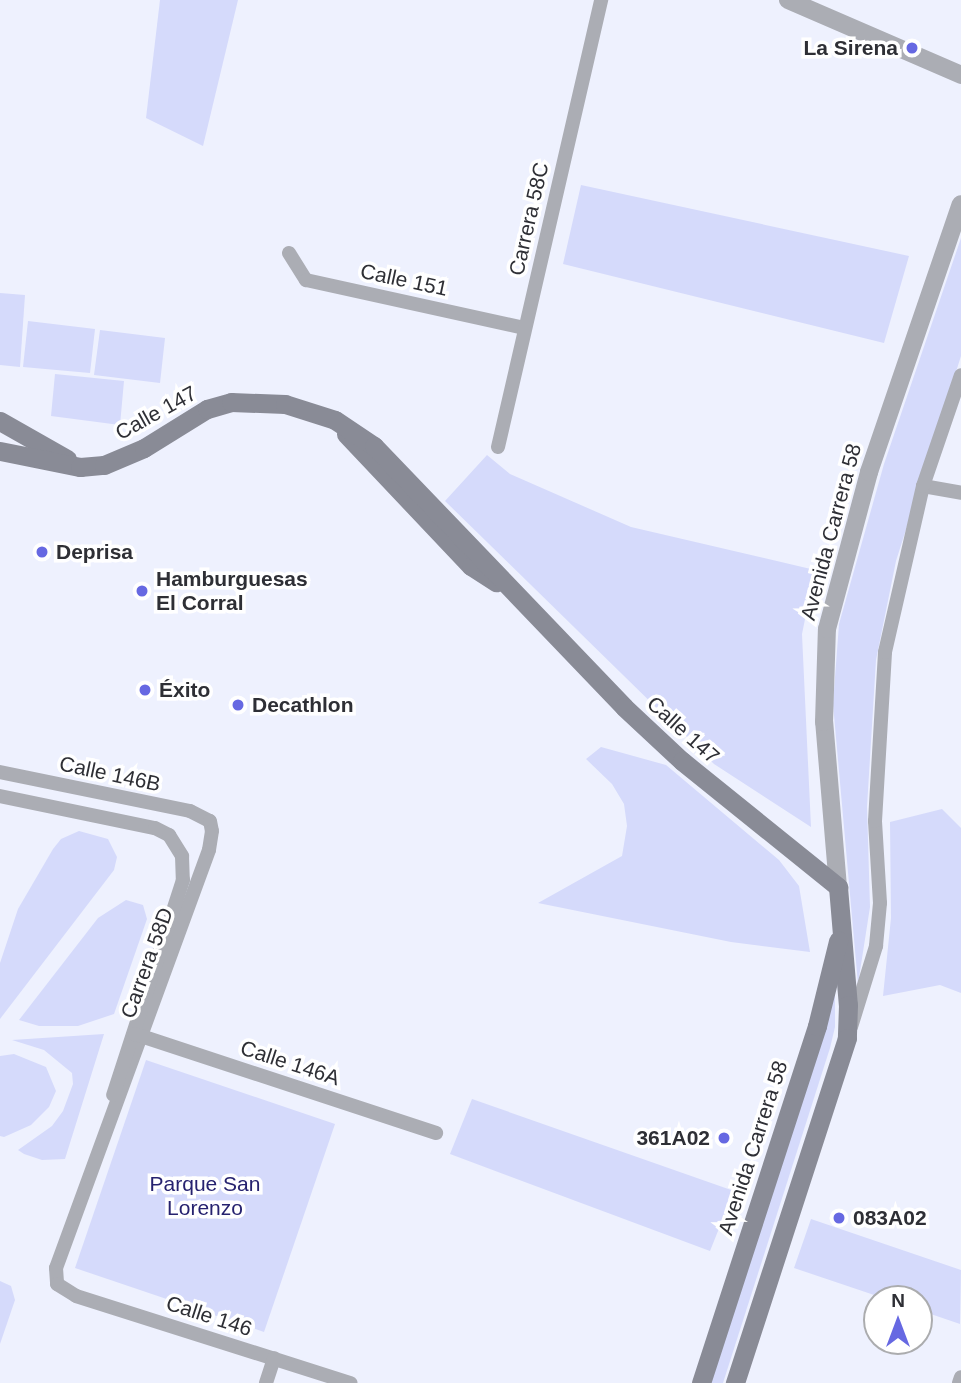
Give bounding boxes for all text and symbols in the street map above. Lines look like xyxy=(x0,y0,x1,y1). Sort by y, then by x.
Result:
place label: La Sirena xyxy=(803,35,898,61)
marker: La Sirena xyxy=(904,40,920,56)
street label: Carrera 58C xyxy=(504,160,554,278)
street label: Calle 151 xyxy=(358,258,450,302)
street label: Calle 147 xyxy=(111,380,201,446)
street label: Avenida Carrera 58 xyxy=(795,441,867,623)
place label: Deprisa xyxy=(56,539,133,565)
marker: Deprisa xyxy=(34,544,50,560)
place label: Hamburguesas El Corral xyxy=(156,566,308,616)
marker: Hamburguesas El Corral xyxy=(134,583,150,599)
place label: Éxito xyxy=(159,677,210,703)
marker: Éxito xyxy=(137,682,153,698)
street label: Calle 147 xyxy=(642,691,724,769)
place label: Decathlon xyxy=(252,692,354,718)
marker: Decathlon xyxy=(230,697,246,713)
street label: Calle 146B xyxy=(57,751,163,797)
street label: Carrera 58D xyxy=(115,904,179,1022)
street label: Calle 146A xyxy=(237,1035,343,1091)
street label: Avenida Carrera 58 xyxy=(713,1058,793,1238)
place label: 361A02 xyxy=(636,1125,710,1151)
marker: 361A02 xyxy=(716,1130,732,1146)
park label: Parque San Lorenzo xyxy=(150,1171,260,1221)
place label: 083A02 xyxy=(853,1205,927,1231)
marker: 083A02 xyxy=(831,1210,847,1226)
north arrow xyxy=(863,1285,933,1355)
street label: Calle 146 xyxy=(163,1290,255,1342)
text: N xyxy=(891,1290,905,1311)

